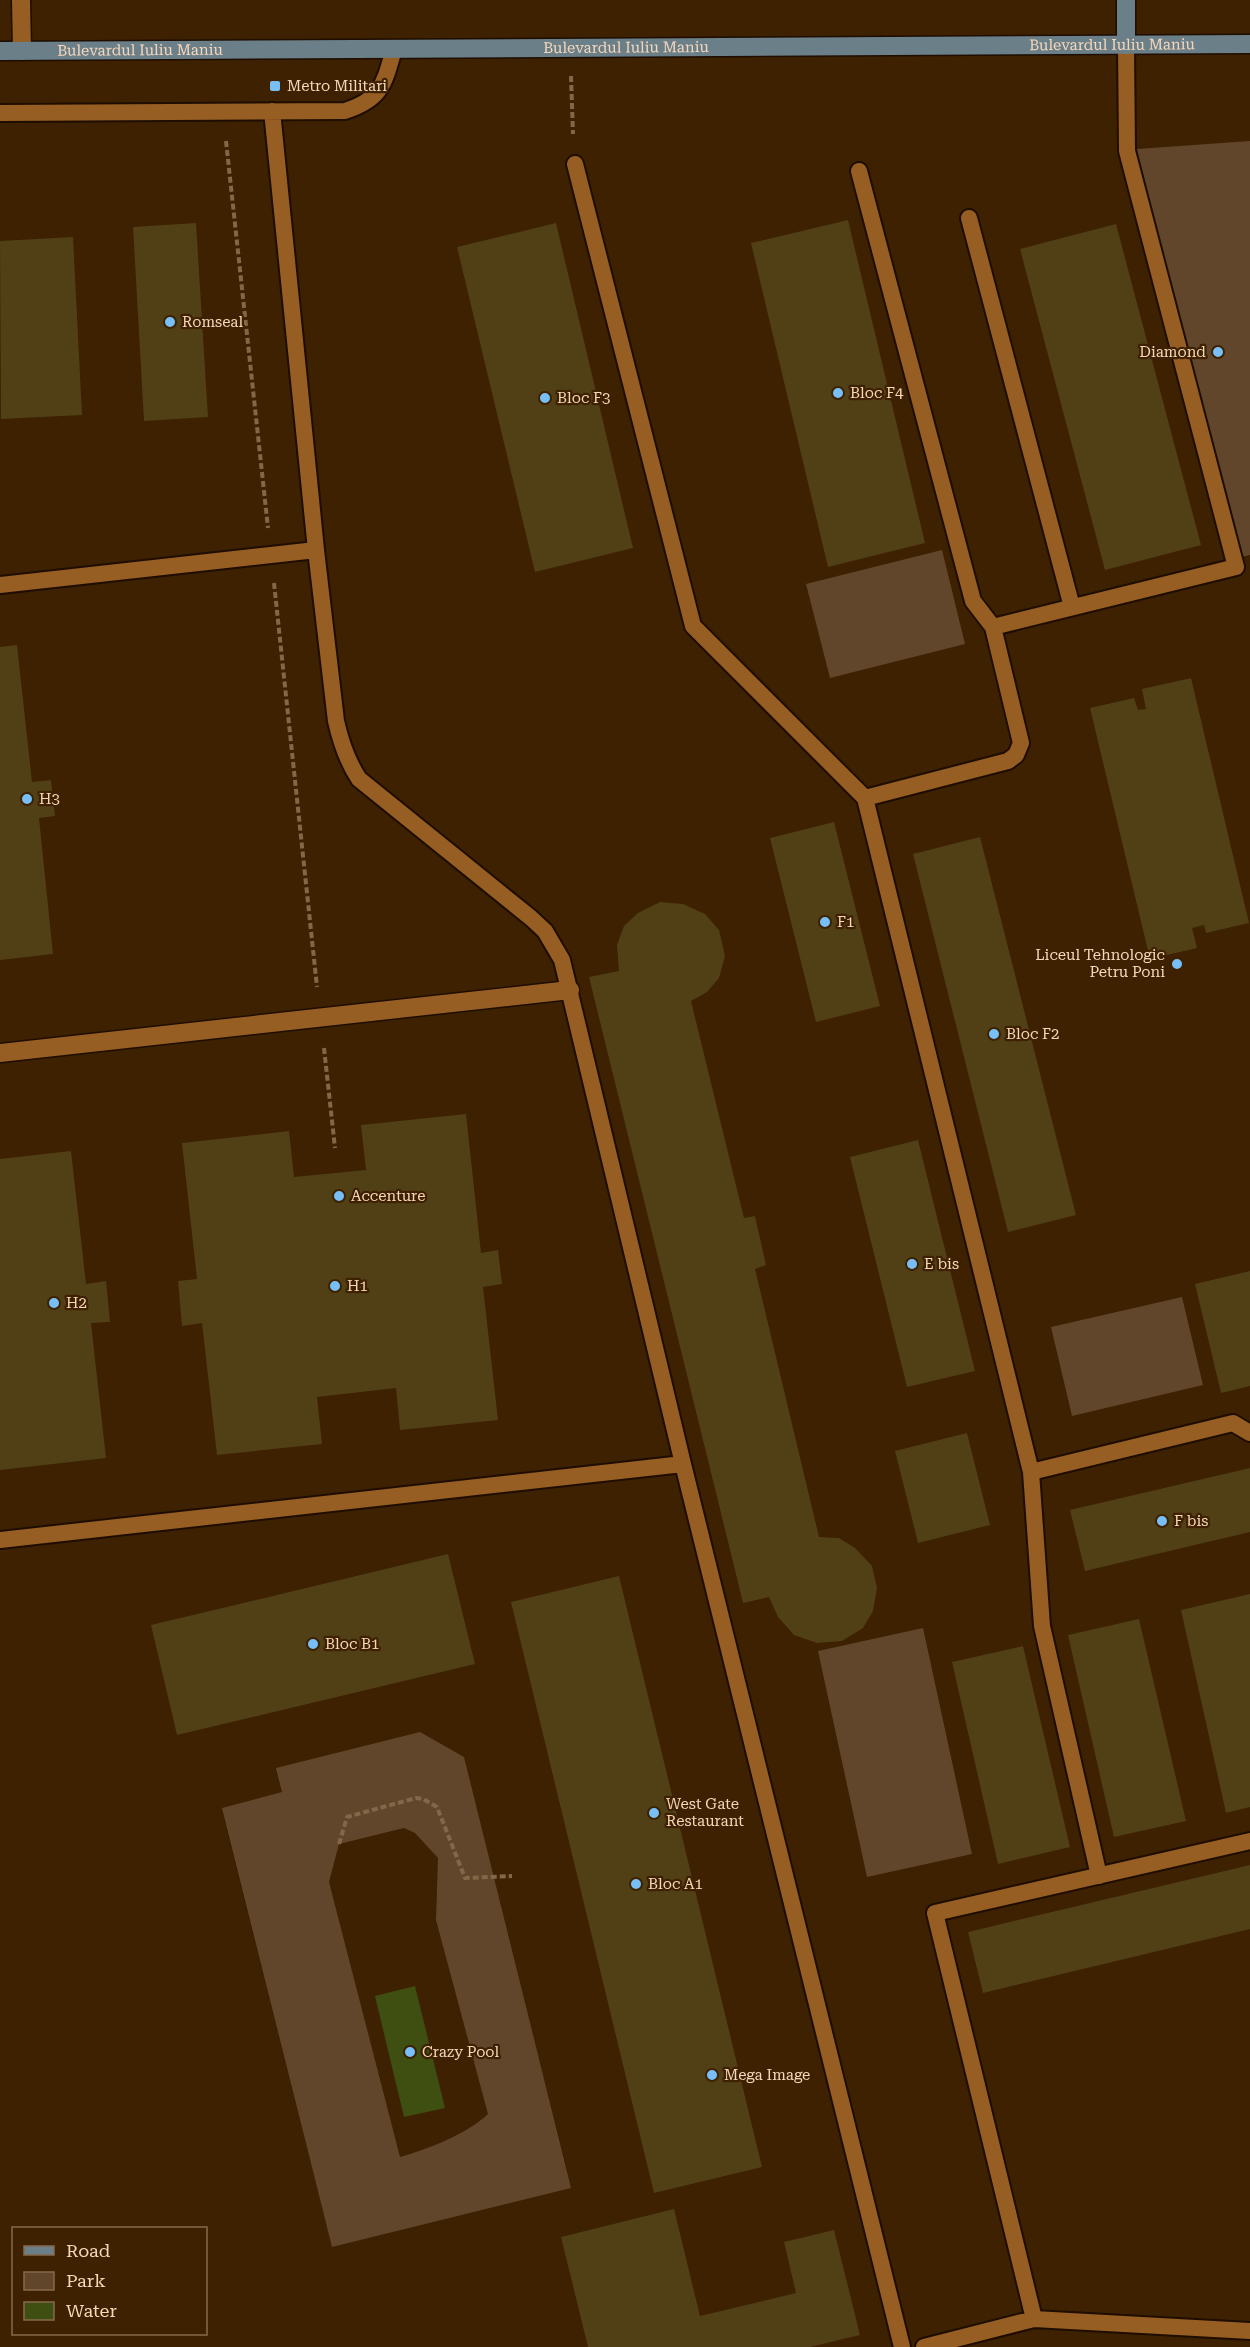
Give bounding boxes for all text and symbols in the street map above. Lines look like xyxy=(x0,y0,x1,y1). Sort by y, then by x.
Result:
street label: Bulevardul Iuliu Maniu xyxy=(1029,35,1196,54)
street label: Bulevardul Iuliu Maniu xyxy=(543,38,710,57)
street label: Bulevardul Iuliu Maniu xyxy=(57,41,224,60)
place label: Metro Militari xyxy=(287,77,387,95)
marker: Metro Militari xyxy=(268,79,282,93)
place label: Romseal xyxy=(182,313,243,331)
marker: Romseal xyxy=(163,315,177,329)
place label: Diamond xyxy=(1139,343,1206,361)
marker: Diamond xyxy=(1211,345,1225,359)
place label: Bloc F4 xyxy=(850,384,904,402)
marker: Bloc F4 xyxy=(831,386,845,400)
place label: Bloc F3 xyxy=(557,389,610,407)
marker: Bloc F3 xyxy=(538,391,552,405)
place label: H3 xyxy=(39,790,60,808)
marker: H3 xyxy=(20,792,34,806)
place label: F1 xyxy=(837,913,854,931)
marker: F1 xyxy=(818,915,832,929)
place label: Liceul Tehnologic Petru Poni xyxy=(1035,946,1165,981)
marker: Liceul Tehnologic Petru Poni xyxy=(1170,957,1184,971)
place label: Bloc F2 xyxy=(1006,1025,1059,1043)
marker: Bloc F2 xyxy=(987,1027,1001,1041)
place label: Accenture xyxy=(351,1187,425,1205)
marker: Accenture xyxy=(332,1189,346,1203)
place label: E bis xyxy=(924,1255,959,1273)
marker: E bis xyxy=(905,1257,919,1271)
place label: H1 xyxy=(347,1277,368,1295)
marker: H1 xyxy=(328,1279,342,1293)
place label: H2 xyxy=(66,1294,87,1312)
marker: H2 xyxy=(47,1296,61,1310)
place label: F bis xyxy=(1174,1512,1208,1530)
marker: F bis xyxy=(1155,1514,1169,1528)
place label: Bloc B1 xyxy=(325,1635,380,1653)
marker: Bloc B1 xyxy=(306,1637,320,1651)
place label: West Gate Restaurant xyxy=(666,1795,744,1830)
marker: West Gate Restaurant xyxy=(647,1806,661,1820)
place label: Bloc A1 xyxy=(648,1875,703,1893)
marker: Bloc A1 xyxy=(629,1877,643,1891)
place label: Crazy Pool xyxy=(422,2043,500,2061)
marker: Crazy Pool xyxy=(403,2045,417,2059)
place label: Mega Image xyxy=(724,2066,810,2084)
marker: Mega Image xyxy=(705,2068,719,2082)
legend xyxy=(12,2227,207,2335)
text: Road xyxy=(66,2240,111,2261)
text: Park xyxy=(66,2270,106,2291)
text: Water xyxy=(66,2300,117,2321)

